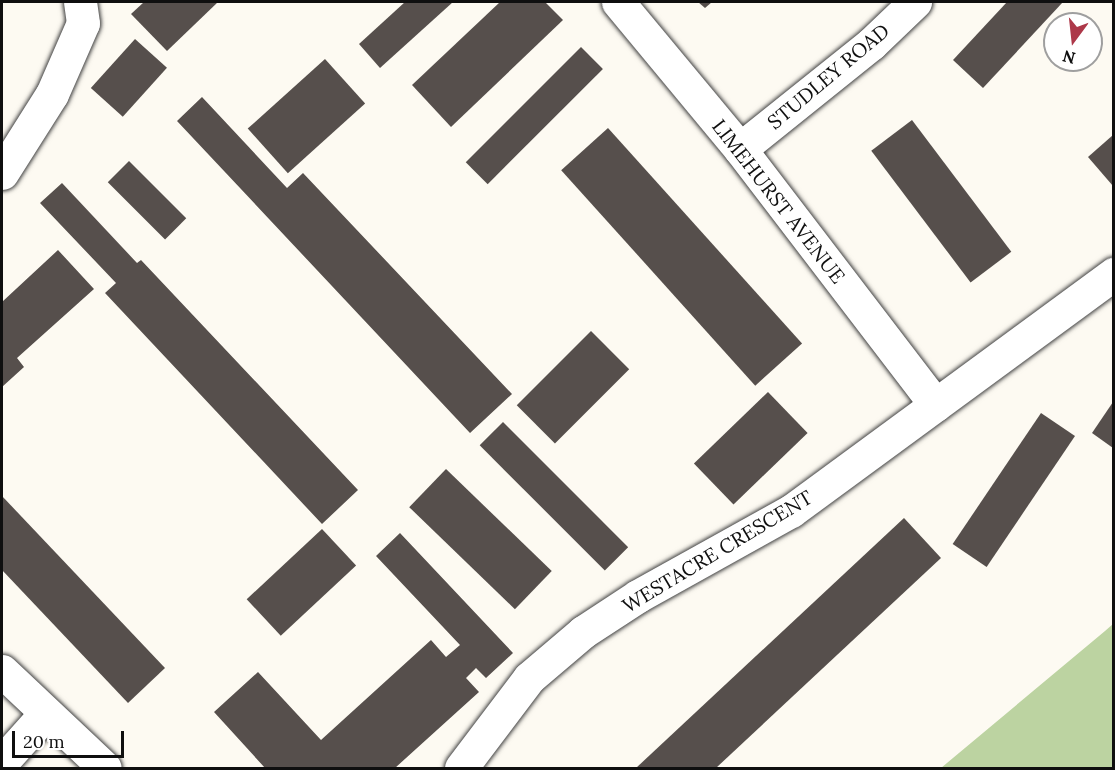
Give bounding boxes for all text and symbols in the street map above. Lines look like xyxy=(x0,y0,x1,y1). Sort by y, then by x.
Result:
north arrow xyxy=(1043,12,1103,72)
street label: STUDLEY ROAD xyxy=(762,18,894,134)
text: N xyxy=(1060,46,1077,69)
street label: LIMEHURST AVENUE xyxy=(707,114,851,288)
street label: WESTACRE CRESCENT xyxy=(618,485,816,617)
scale bar xyxy=(15,719,128,757)
text: 20 m xyxy=(23,730,65,753)

